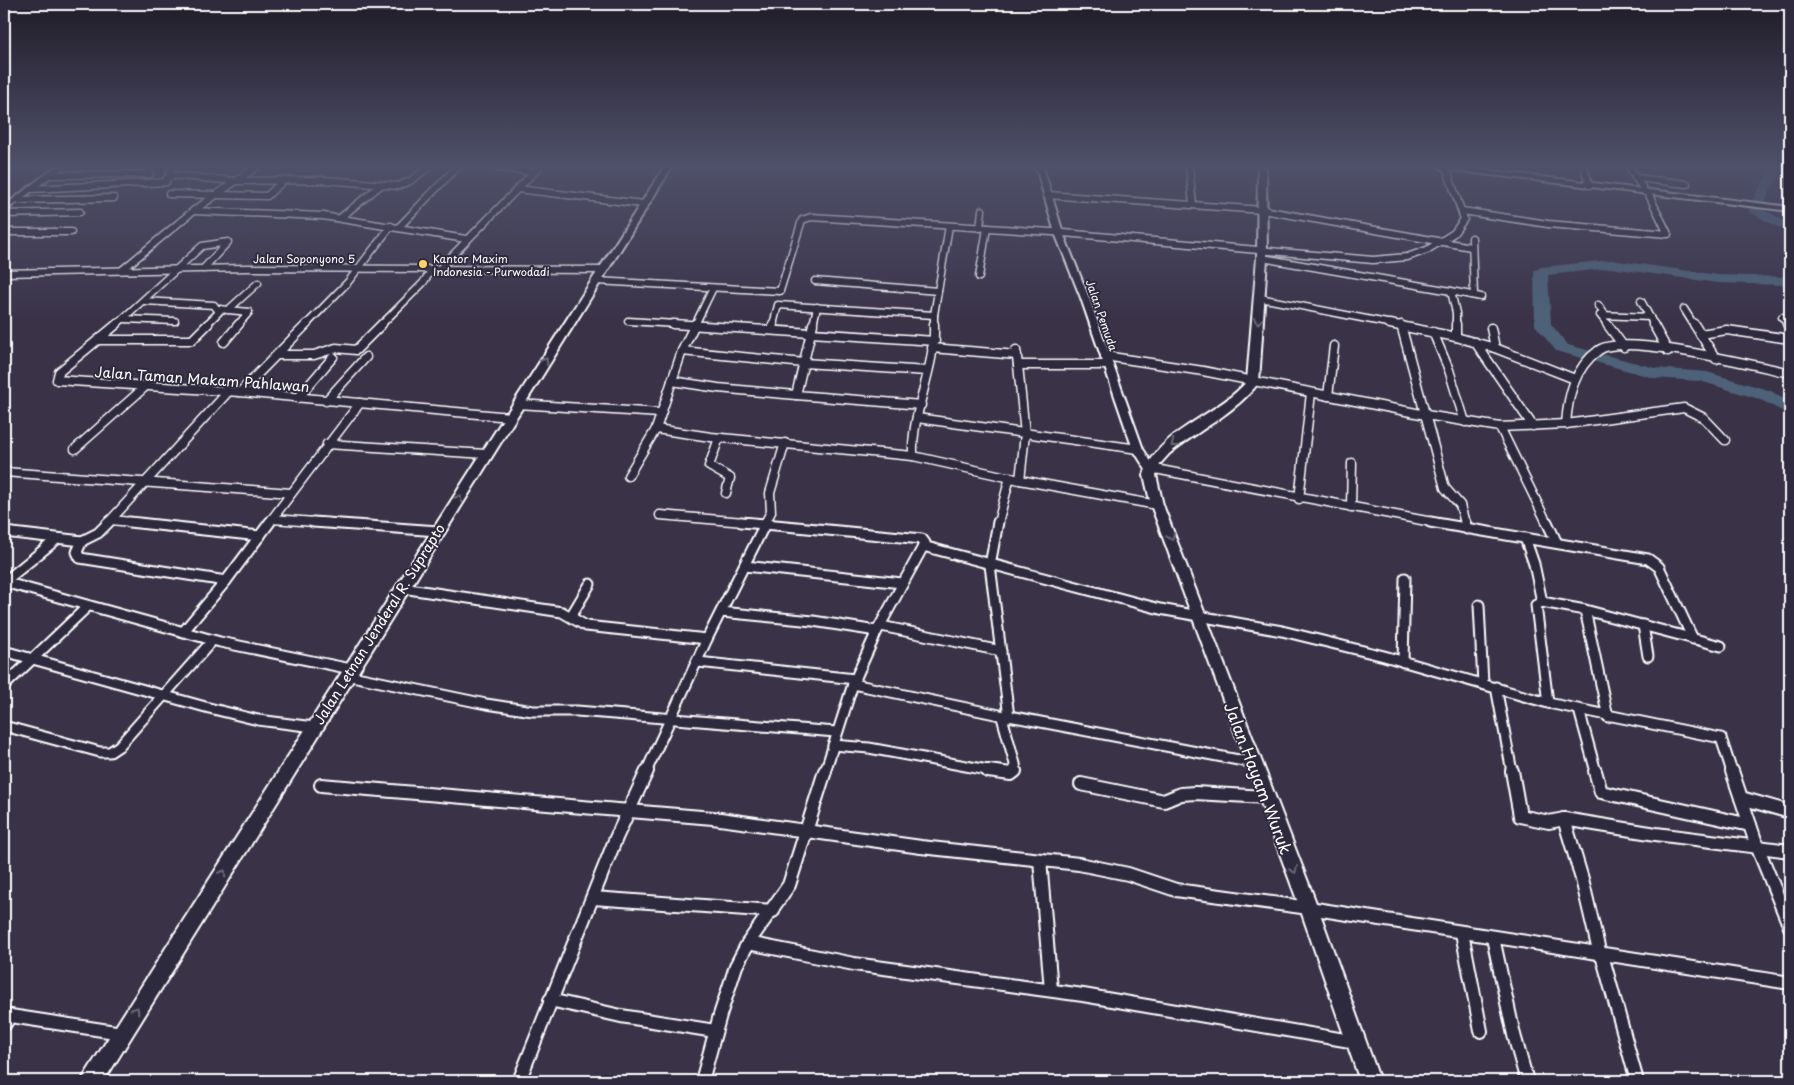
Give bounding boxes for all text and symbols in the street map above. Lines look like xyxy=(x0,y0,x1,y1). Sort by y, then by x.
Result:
street label: Jalan Soponyono 5 xyxy=(253,250,355,267)
place label: Kantor Maxim Indonesia - Purwodadi xyxy=(433,250,550,280)
marker: Kantor Maxim Indonesia - Purwodadi xyxy=(417,258,429,270)
street label: Jalan Pemuda xyxy=(1082,277,1122,353)
one-way arrow xyxy=(1253,317,1264,325)
one-way arrow xyxy=(539,357,549,366)
street label: Jalan Taman Makam Pahlawan xyxy=(94,361,310,397)
one-way arrow xyxy=(1171,438,1180,446)
one-way arrow xyxy=(452,495,462,504)
street label: Jalan Letnan Jenderal R. Suprapto xyxy=(308,519,450,729)
one-way arrow xyxy=(1165,532,1175,541)
street label: Jalan Hayam Wuruk xyxy=(1219,699,1299,858)
one-way arrow xyxy=(1288,865,1298,874)
one-way arrow xyxy=(216,869,226,878)
one-way arrow xyxy=(130,1007,140,1016)

